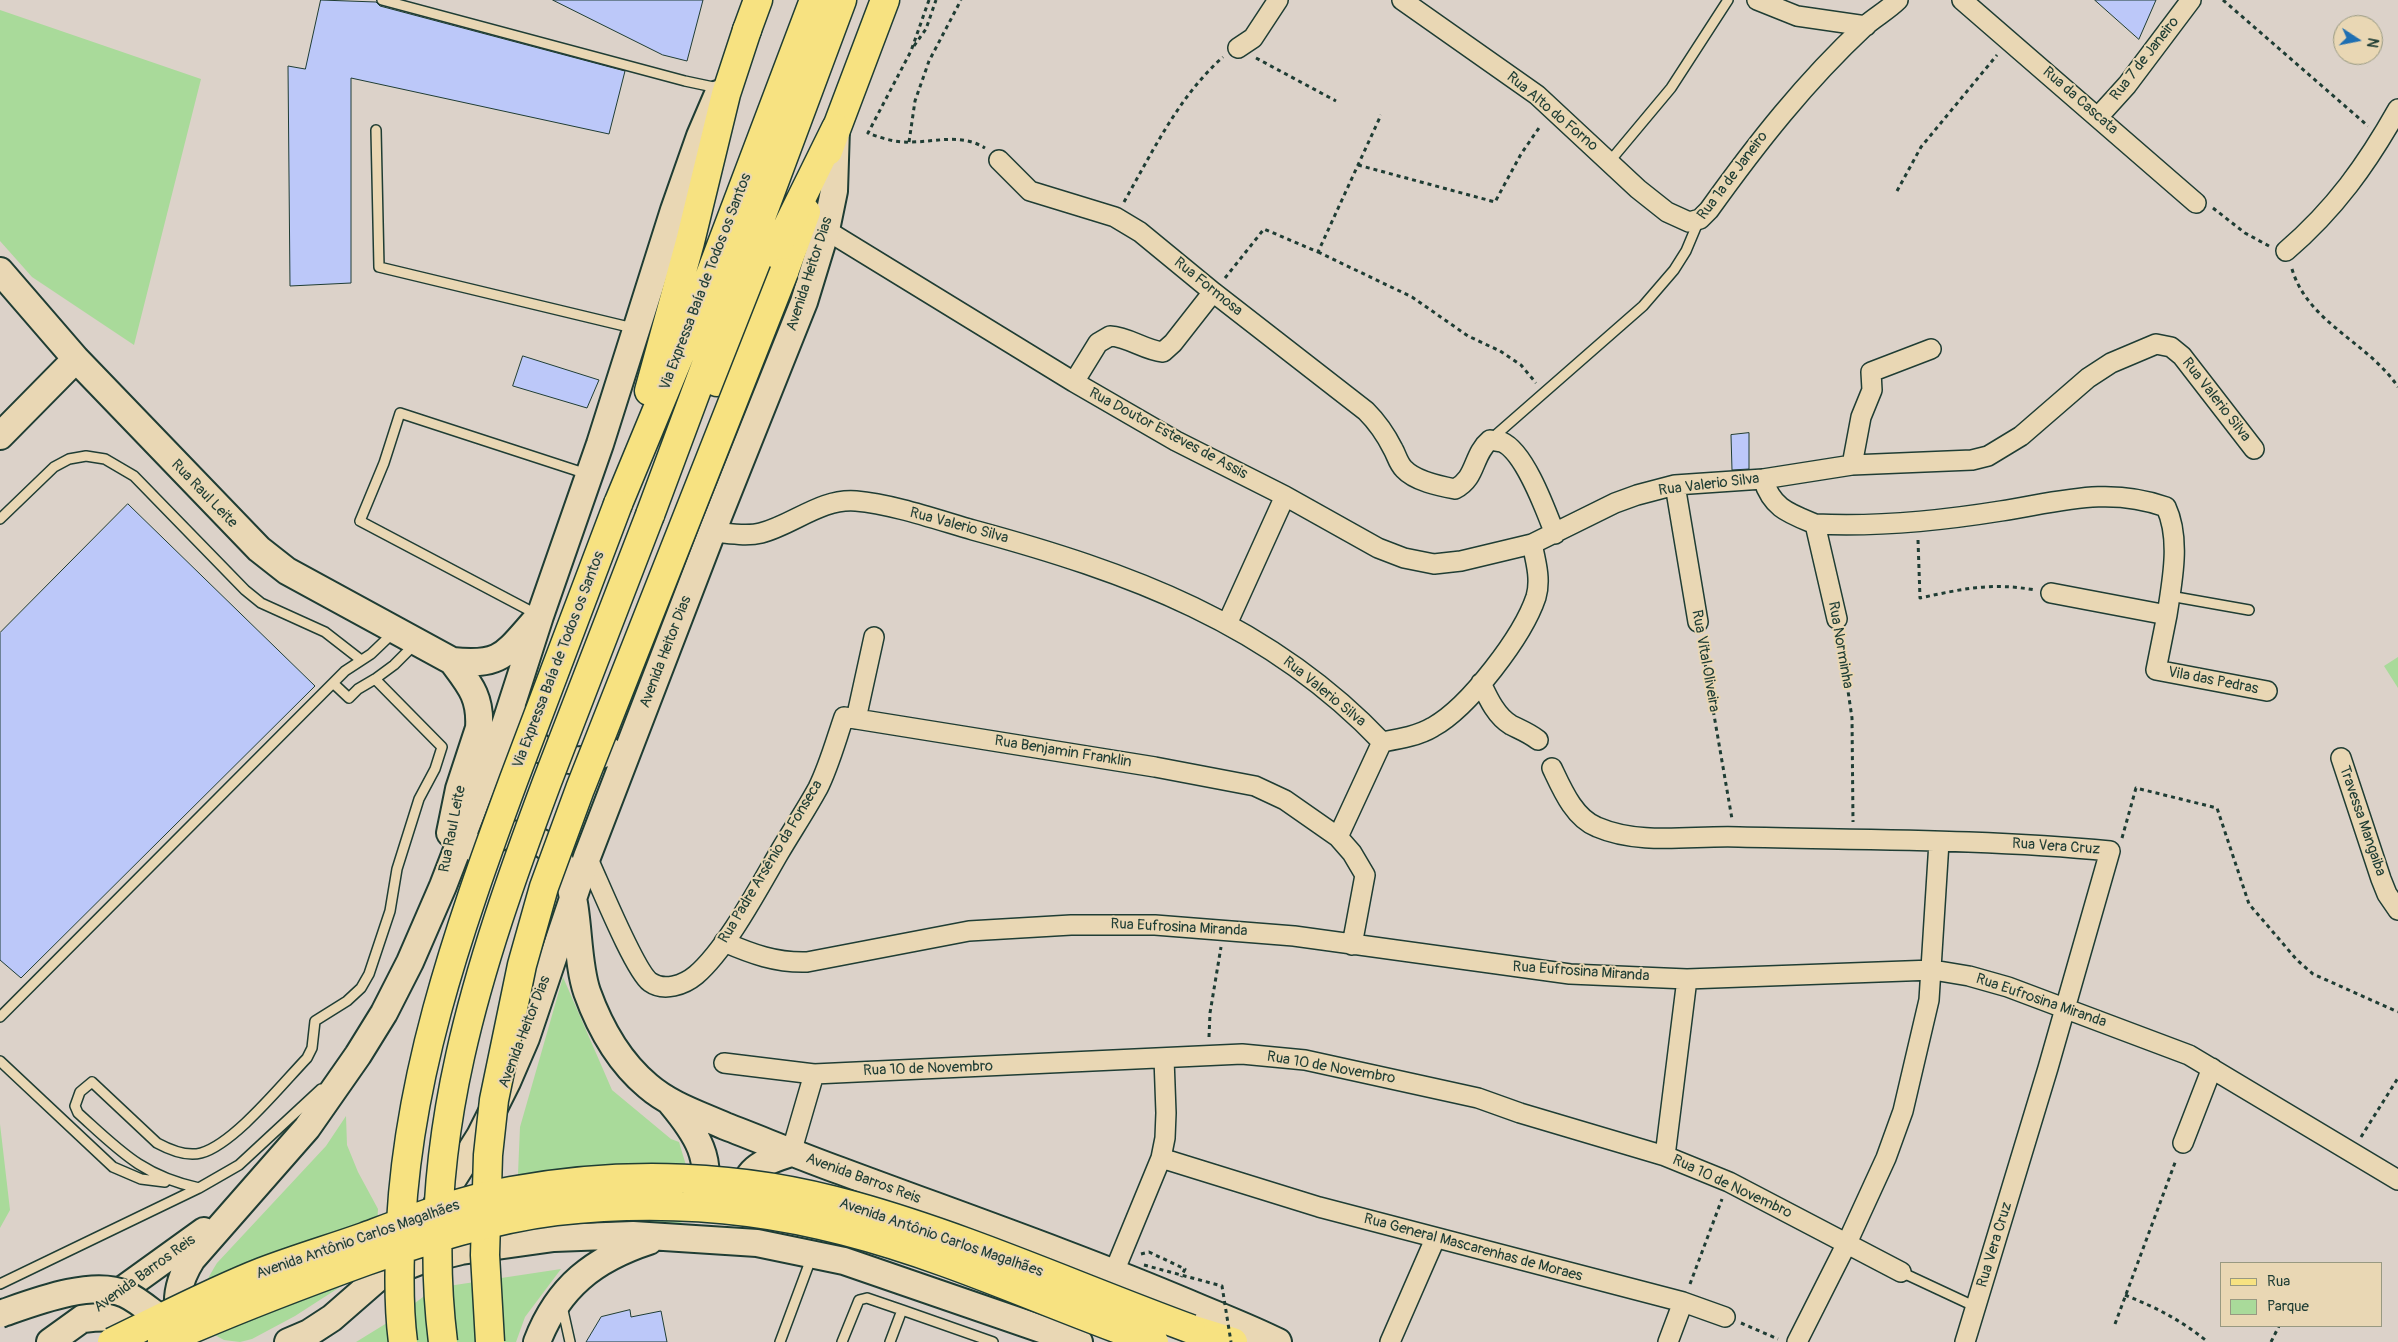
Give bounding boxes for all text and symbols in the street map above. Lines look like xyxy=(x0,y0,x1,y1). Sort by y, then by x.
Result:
street label: Rua 7 de Janeiro xyxy=(2107,14,2183,104)
north arrow xyxy=(2333,15,2383,65)
text: N xyxy=(2363,36,2381,49)
street label: Rua da Cascata xyxy=(2039,63,2121,139)
street label: Rua Alto do Forno xyxy=(1503,68,1601,156)
street label: Rua 1ª de Janeiro xyxy=(1694,128,1772,224)
street label: Via Expressa Baía de Todos os Santos xyxy=(656,171,756,393)
street label: Avenida Heitor Dias xyxy=(783,215,837,333)
street label: Rua Formosa xyxy=(1170,254,1246,320)
street label: Rua Valerio Silva xyxy=(2178,354,2254,446)
street label: Rua Doutor Esteves de Assis xyxy=(1086,385,1250,483)
street label: Rua Raul Leite xyxy=(167,456,241,532)
street label: Rua Valerio Silva xyxy=(1658,470,1760,500)
street label: Rua Valerio Silva xyxy=(908,504,1010,548)
street label: Via Expressa Baía de Todos os Santos xyxy=(509,549,609,771)
street label: Avenida Heitor Dias xyxy=(636,593,696,711)
street label: Rua Norminha xyxy=(1823,600,1857,690)
street label: Rua Vital Oliveira xyxy=(1687,609,1723,713)
street label: Rua Valerio Silva xyxy=(1279,653,1369,731)
street label: Vila das Pedras xyxy=(2166,663,2260,699)
street label: Rua Benjamin Franklin xyxy=(993,732,1133,772)
street label: Travessa Mangaiba xyxy=(2335,764,2389,878)
street label: Rua Padre Arsênio da Fonseca xyxy=(715,777,827,947)
street label: Rua Raul Leite xyxy=(436,784,470,874)
street label: Rua Vera Cruz xyxy=(2011,835,2101,859)
street label: Rua Eufrosina Miranda xyxy=(1110,915,1248,941)
street label: Rua Eufrosina Miranda xyxy=(1512,958,1650,986)
street label: Rua Eufrosina Miranda xyxy=(1973,970,2109,1032)
street label: Avenida Heitor Dias xyxy=(495,973,555,1091)
street label: Rua 10 de Novembro xyxy=(1265,1048,1397,1088)
street label: Rua 10 de Novembro xyxy=(863,1058,993,1080)
street label: Avenida Barros Reis xyxy=(803,1150,923,1208)
street label: Rua 10 de Novembro xyxy=(1669,1151,1795,1223)
street label: Avenida Antônio Carlos Magalhães xyxy=(837,1195,1045,1281)
street label: Avenida Antônio Carlos Magalhães xyxy=(254,1197,462,1283)
street label: Rua Vera Cruz xyxy=(1973,1200,2017,1290)
street label: Rua General Mascarenhas de Moraes xyxy=(1362,1210,1584,1286)
street label: Avenida Barros Reis xyxy=(91,1231,199,1317)
legend xyxy=(2220,1262,2383,1327)
text: Rua xyxy=(2267,1272,2290,1291)
text: Parque xyxy=(2267,1297,2309,1316)

